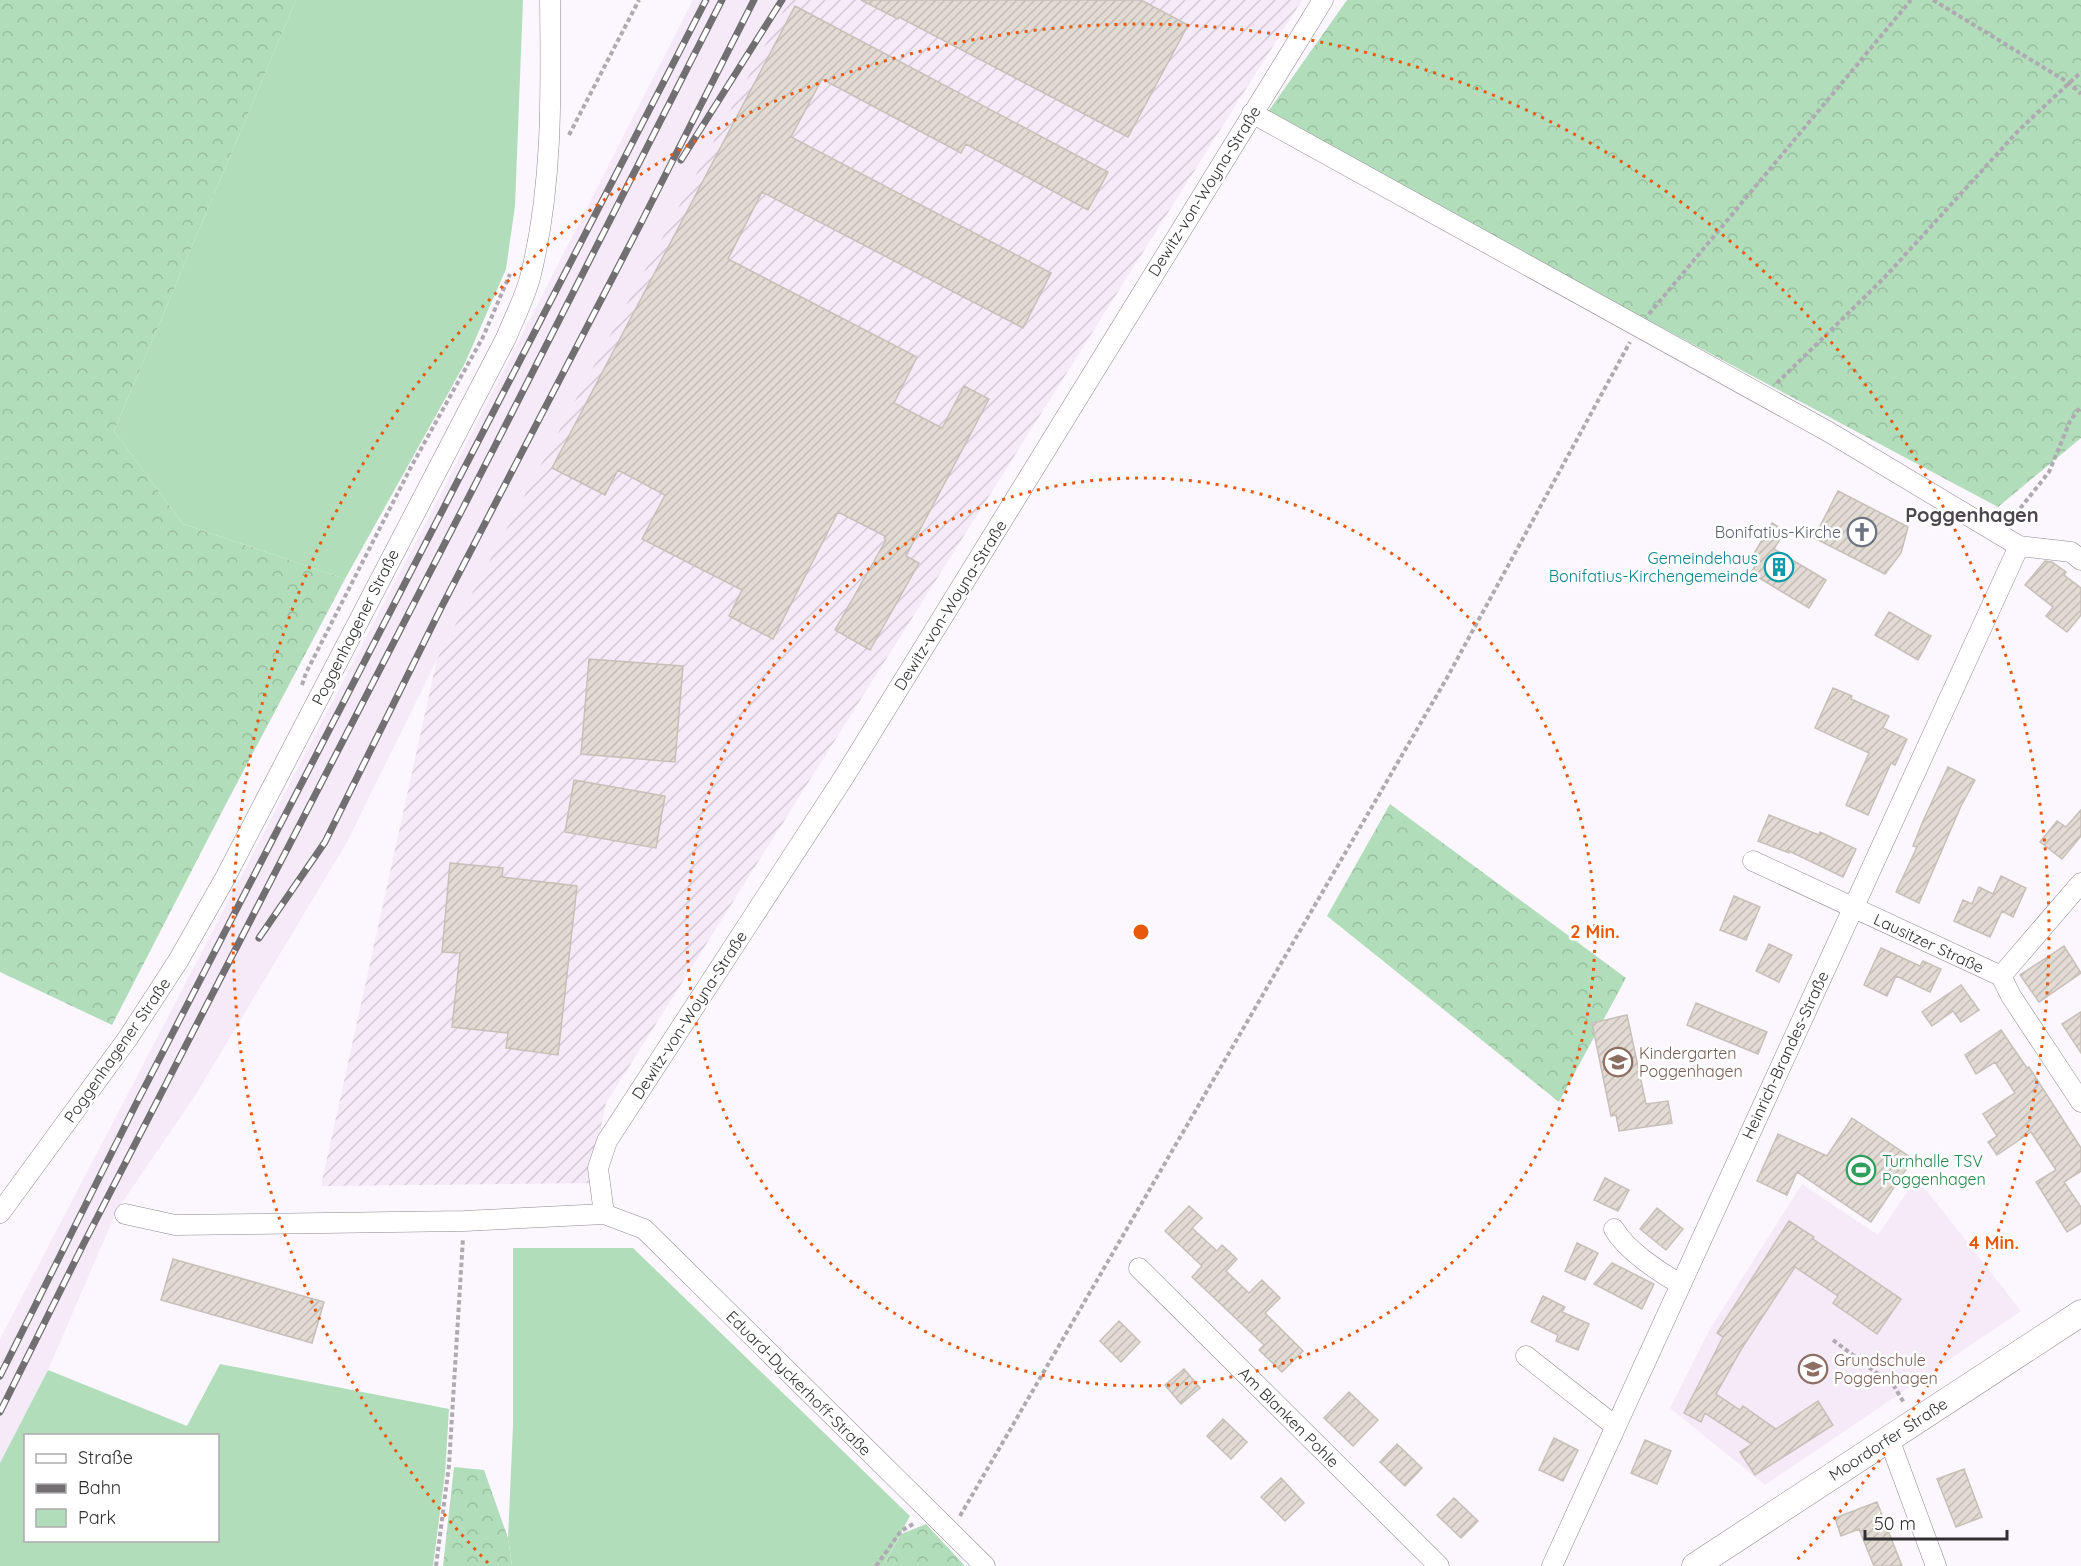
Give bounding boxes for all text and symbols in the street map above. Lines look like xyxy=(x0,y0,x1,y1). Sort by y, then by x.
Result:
street label: Dewitz-von-Woyna-Straße xyxy=(1143,102,1265,280)
district label: Poggenhagen xyxy=(1905,502,2039,527)
street label: Dewitz-von-Woyna-Straße xyxy=(889,516,1011,694)
church icon: Bonifatius-Kirche xyxy=(1846,516,1878,548)
place label: Bonifatius-Kirche xyxy=(1715,522,1841,542)
street label: Poggenhagener Straße xyxy=(307,546,403,708)
place label: Gemeindehaus Bonifatius-Kirchengemeinde xyxy=(1549,548,1758,586)
building icon: Gemeindehaus Bonifatius-Kirchengemeinde xyxy=(1763,551,1795,583)
street label: Lausitzer Straße xyxy=(1871,909,1987,977)
text: 2 Min. xyxy=(1570,920,1620,943)
centre of rings xyxy=(1131,922,1151,942)
street label: Dewitz-von-Woyna-Straße xyxy=(627,927,751,1103)
street label: Heinrich-Brandes-Straße xyxy=(1737,968,1833,1142)
street label: Poggenhagener Straße xyxy=(59,974,175,1126)
place label: Kindergarten Poggenhagen xyxy=(1639,1043,1743,1081)
school or university icon: Kindergarten Poggenhagen xyxy=(1602,1046,1634,1078)
place label: Turnhalle TSV Poggenhagen xyxy=(1882,1151,1986,1189)
sports icon: Turnhalle TSV Poggenhagen xyxy=(1845,1154,1877,1186)
text: 4 Min. xyxy=(1969,1231,2019,1254)
street label: Eduard-Dyckerhoff-Straße xyxy=(722,1306,876,1460)
place label: Grundschule Poggenhagen xyxy=(1834,1350,1938,1388)
school or university icon: Grundschule Poggenhagen xyxy=(1797,1353,1829,1385)
street label: Am Blanken Pohle xyxy=(1235,1363,1343,1471)
street label: Moordorfer Straße xyxy=(1825,1393,1951,1485)
legend xyxy=(24,1434,219,1542)
text: Straße xyxy=(78,1446,133,1469)
text: Bahn xyxy=(78,1476,121,1499)
scale bar xyxy=(1865,1503,2008,1541)
text: Park xyxy=(78,1506,116,1529)
text: 50 m xyxy=(1874,1512,1916,1535)

